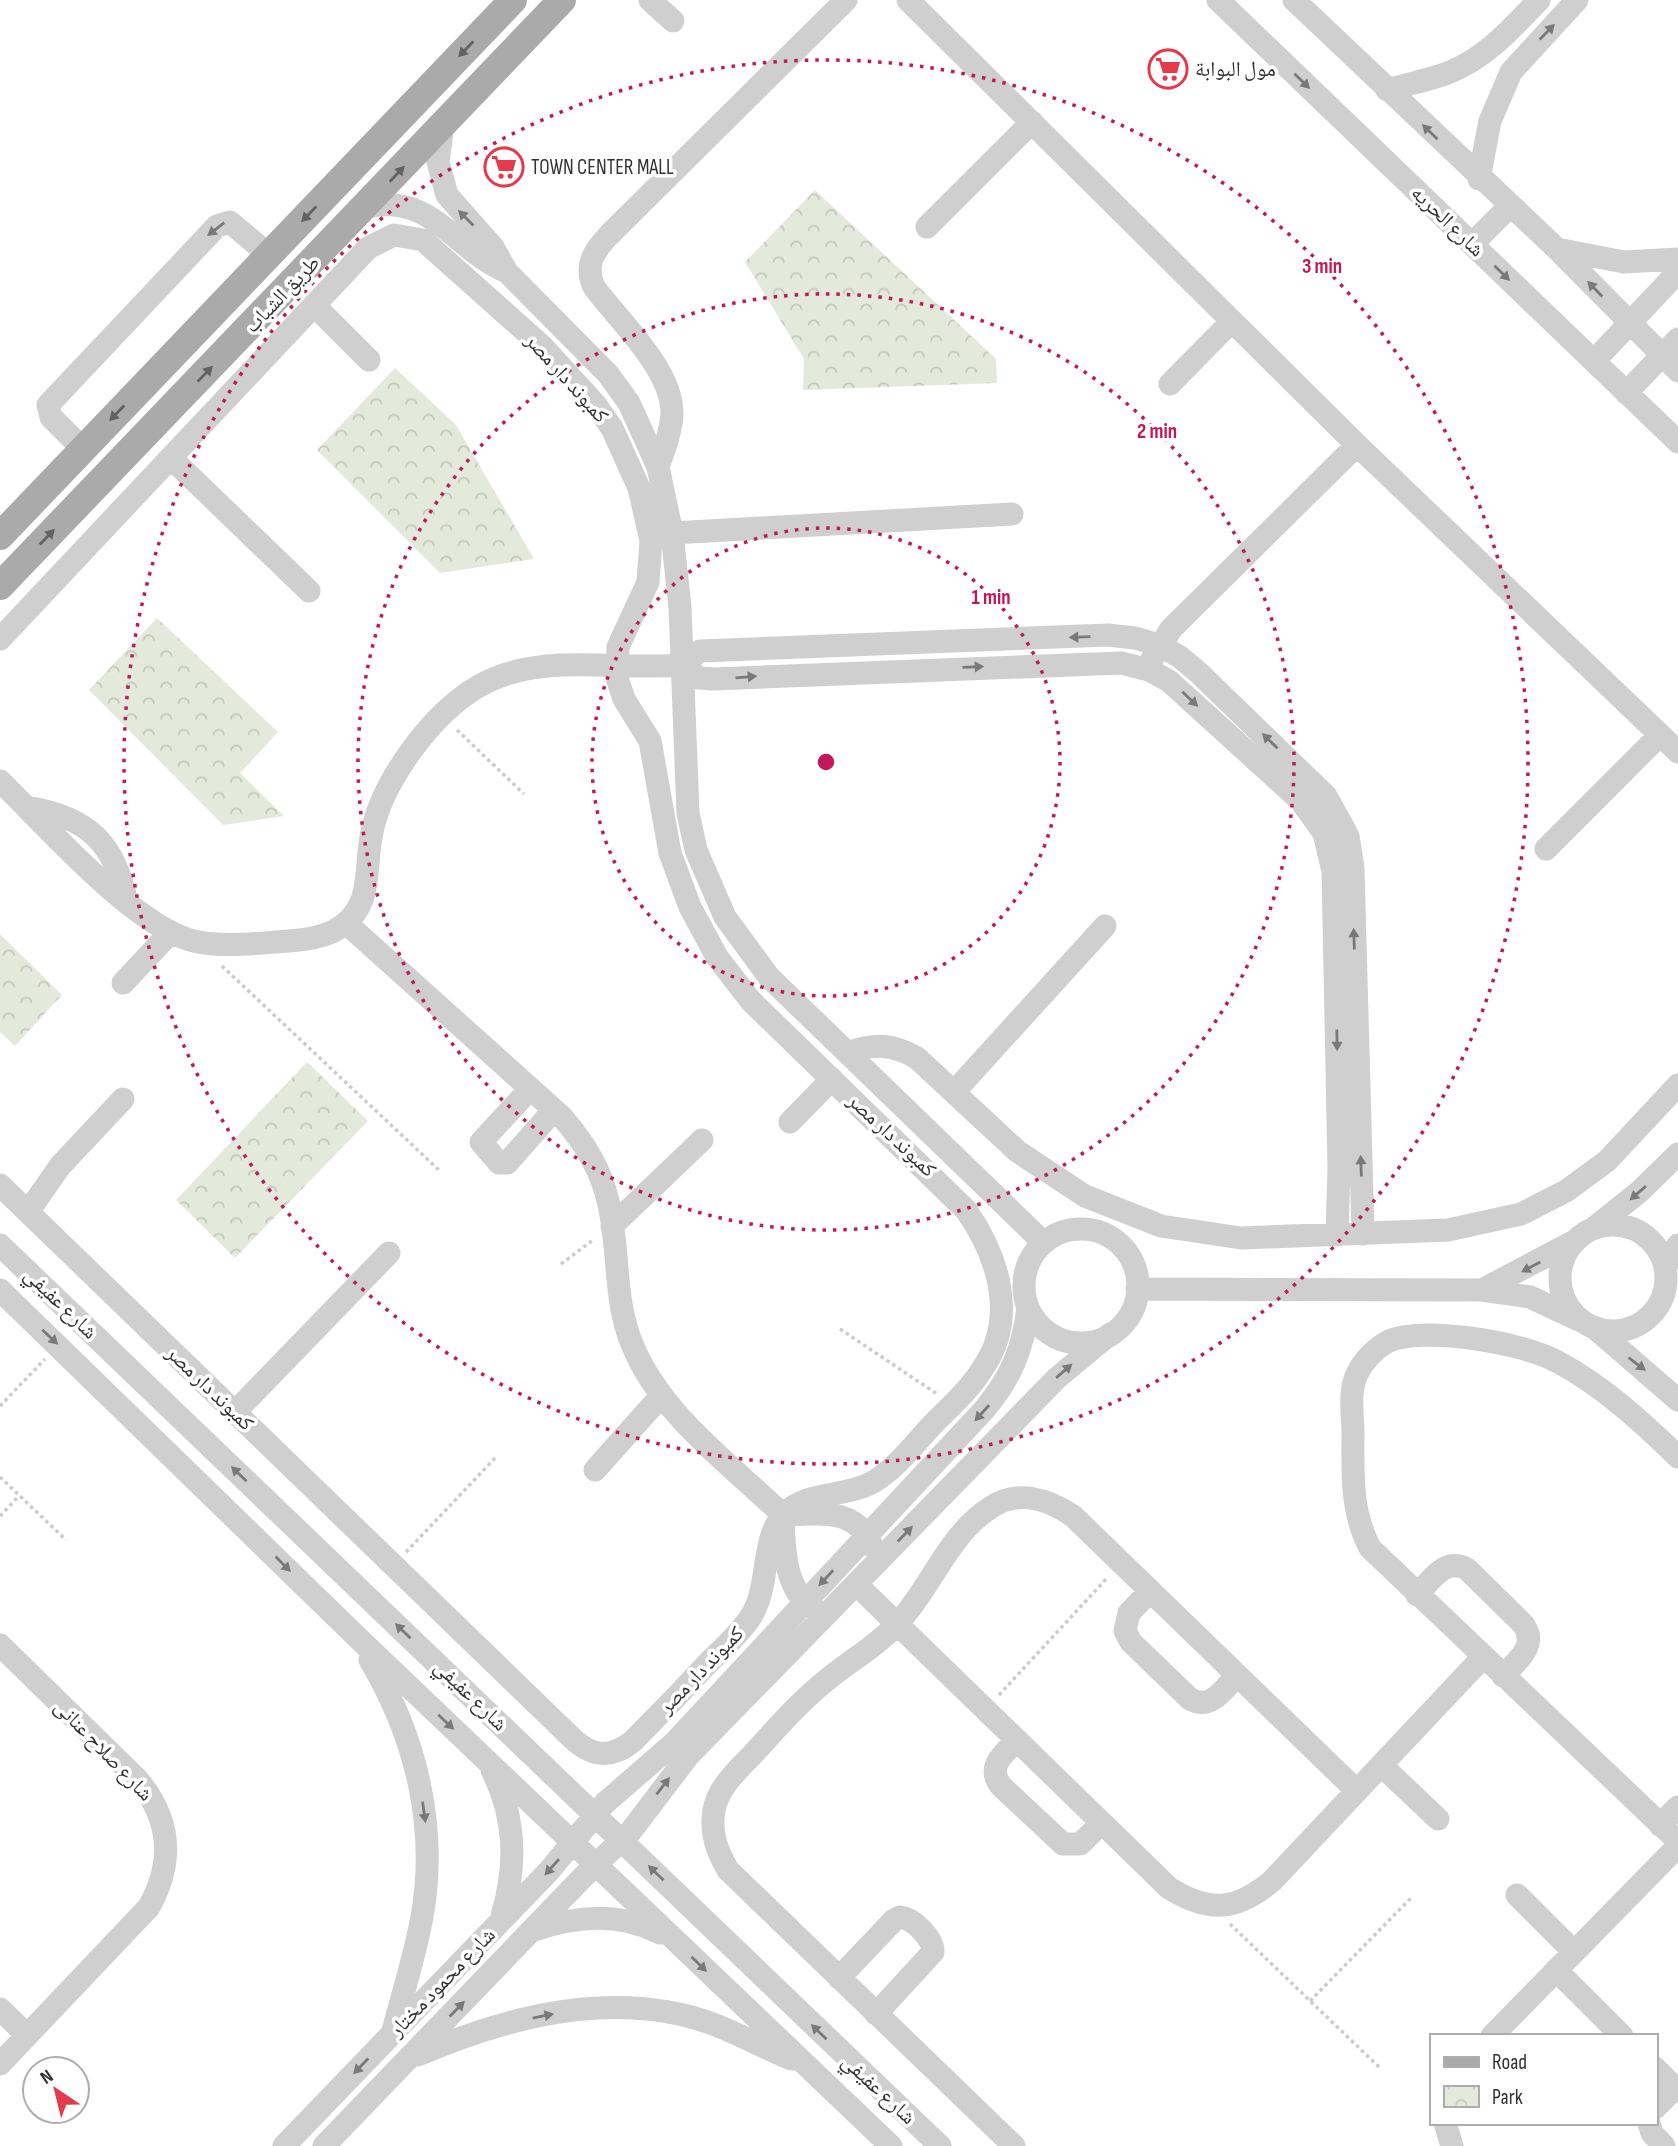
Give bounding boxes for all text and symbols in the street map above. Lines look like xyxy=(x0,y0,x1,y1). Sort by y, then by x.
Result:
one-way arrow xyxy=(1538,23,1555,40)
one-way arrow xyxy=(459,40,475,57)
supermarket icon: مول البوابة xyxy=(1147,48,1189,90)
place label: مول البوابة xyxy=(1195,57,1276,82)
one-way arrow xyxy=(1293,73,1310,89)
one-way arrow xyxy=(1422,123,1439,140)
supermarket icon: TOWN CENTER MALL xyxy=(483,146,525,188)
place label: TOWN CENTER MALL xyxy=(531,155,674,180)
one-way arrow xyxy=(389,165,405,183)
street label: شارع الحريه xyxy=(1406,180,1489,262)
one-way arrow xyxy=(300,205,317,222)
one-way arrow xyxy=(457,209,474,226)
one-way arrow xyxy=(207,221,225,236)
street label: طريق الشباب xyxy=(240,251,325,338)
text: 3 min xyxy=(1302,254,1342,279)
one-way arrow xyxy=(1493,264,1510,281)
one-way arrow xyxy=(1587,281,1603,298)
street label: كمبوند دار مصر xyxy=(519,328,614,429)
one-way arrow xyxy=(197,365,214,382)
one-way arrow xyxy=(110,404,126,421)
text: 2 min xyxy=(1137,419,1177,444)
one-way arrow xyxy=(39,529,55,546)
text: 1 min xyxy=(971,585,1011,610)
one-way arrow xyxy=(1069,631,1091,642)
one-way arrow xyxy=(962,661,984,672)
one-way arrow xyxy=(735,671,757,682)
one-way arrow xyxy=(1181,691,1199,707)
one-way arrow xyxy=(1262,734,1279,750)
centre of rings xyxy=(814,750,838,774)
one-way arrow xyxy=(1349,927,1360,949)
one-way arrow xyxy=(1331,1029,1342,1051)
street label: كمبوند دار مصر xyxy=(841,1087,941,1183)
one-way arrow xyxy=(1355,1155,1366,1177)
one-way arrow xyxy=(1629,1185,1646,1201)
one-way arrow xyxy=(1521,1261,1541,1273)
street label: شارع عفيفي xyxy=(17,1262,102,1347)
one-way arrow xyxy=(41,1328,58,1344)
street label: كمبوند دار مصر xyxy=(160,1340,259,1436)
one-way arrow xyxy=(1628,1356,1646,1371)
one-way arrow xyxy=(1056,1364,1073,1380)
one-way arrow xyxy=(975,1404,990,1421)
one-way arrow xyxy=(231,1466,248,1482)
one-way arrow xyxy=(896,1526,913,1542)
one-way arrow xyxy=(274,1556,291,1573)
one-way arrow xyxy=(818,1569,834,1587)
street label: كمبوند دار مصر xyxy=(653,1621,749,1720)
one-way arrow xyxy=(394,1623,412,1639)
street label: شارع عفيفي xyxy=(427,1654,512,1739)
street label: شارع صلاح عنانى xyxy=(49,1694,158,1806)
one-way arrow xyxy=(438,1713,455,1730)
one-way arrow xyxy=(656,1778,671,1796)
one-way arrow xyxy=(419,1802,430,1824)
one-way arrow xyxy=(545,1858,561,1875)
one-way arrow xyxy=(647,1865,664,1882)
street label: شارع محمود مختار xyxy=(383,1923,501,2043)
one-way arrow xyxy=(690,1956,708,1972)
one-way arrow xyxy=(448,2001,464,2018)
one-way arrow xyxy=(532,2010,554,2021)
one-way arrow xyxy=(810,2024,827,2041)
legend xyxy=(1430,2034,1657,2125)
street label: شارع عفيفي xyxy=(834,2049,921,2132)
text: Road xyxy=(1492,2050,1527,2075)
north arrow xyxy=(21,2055,91,2125)
one-way arrow xyxy=(353,2057,369,2074)
text: N xyxy=(36,2065,58,2090)
text: Park xyxy=(1492,2085,1523,2110)

